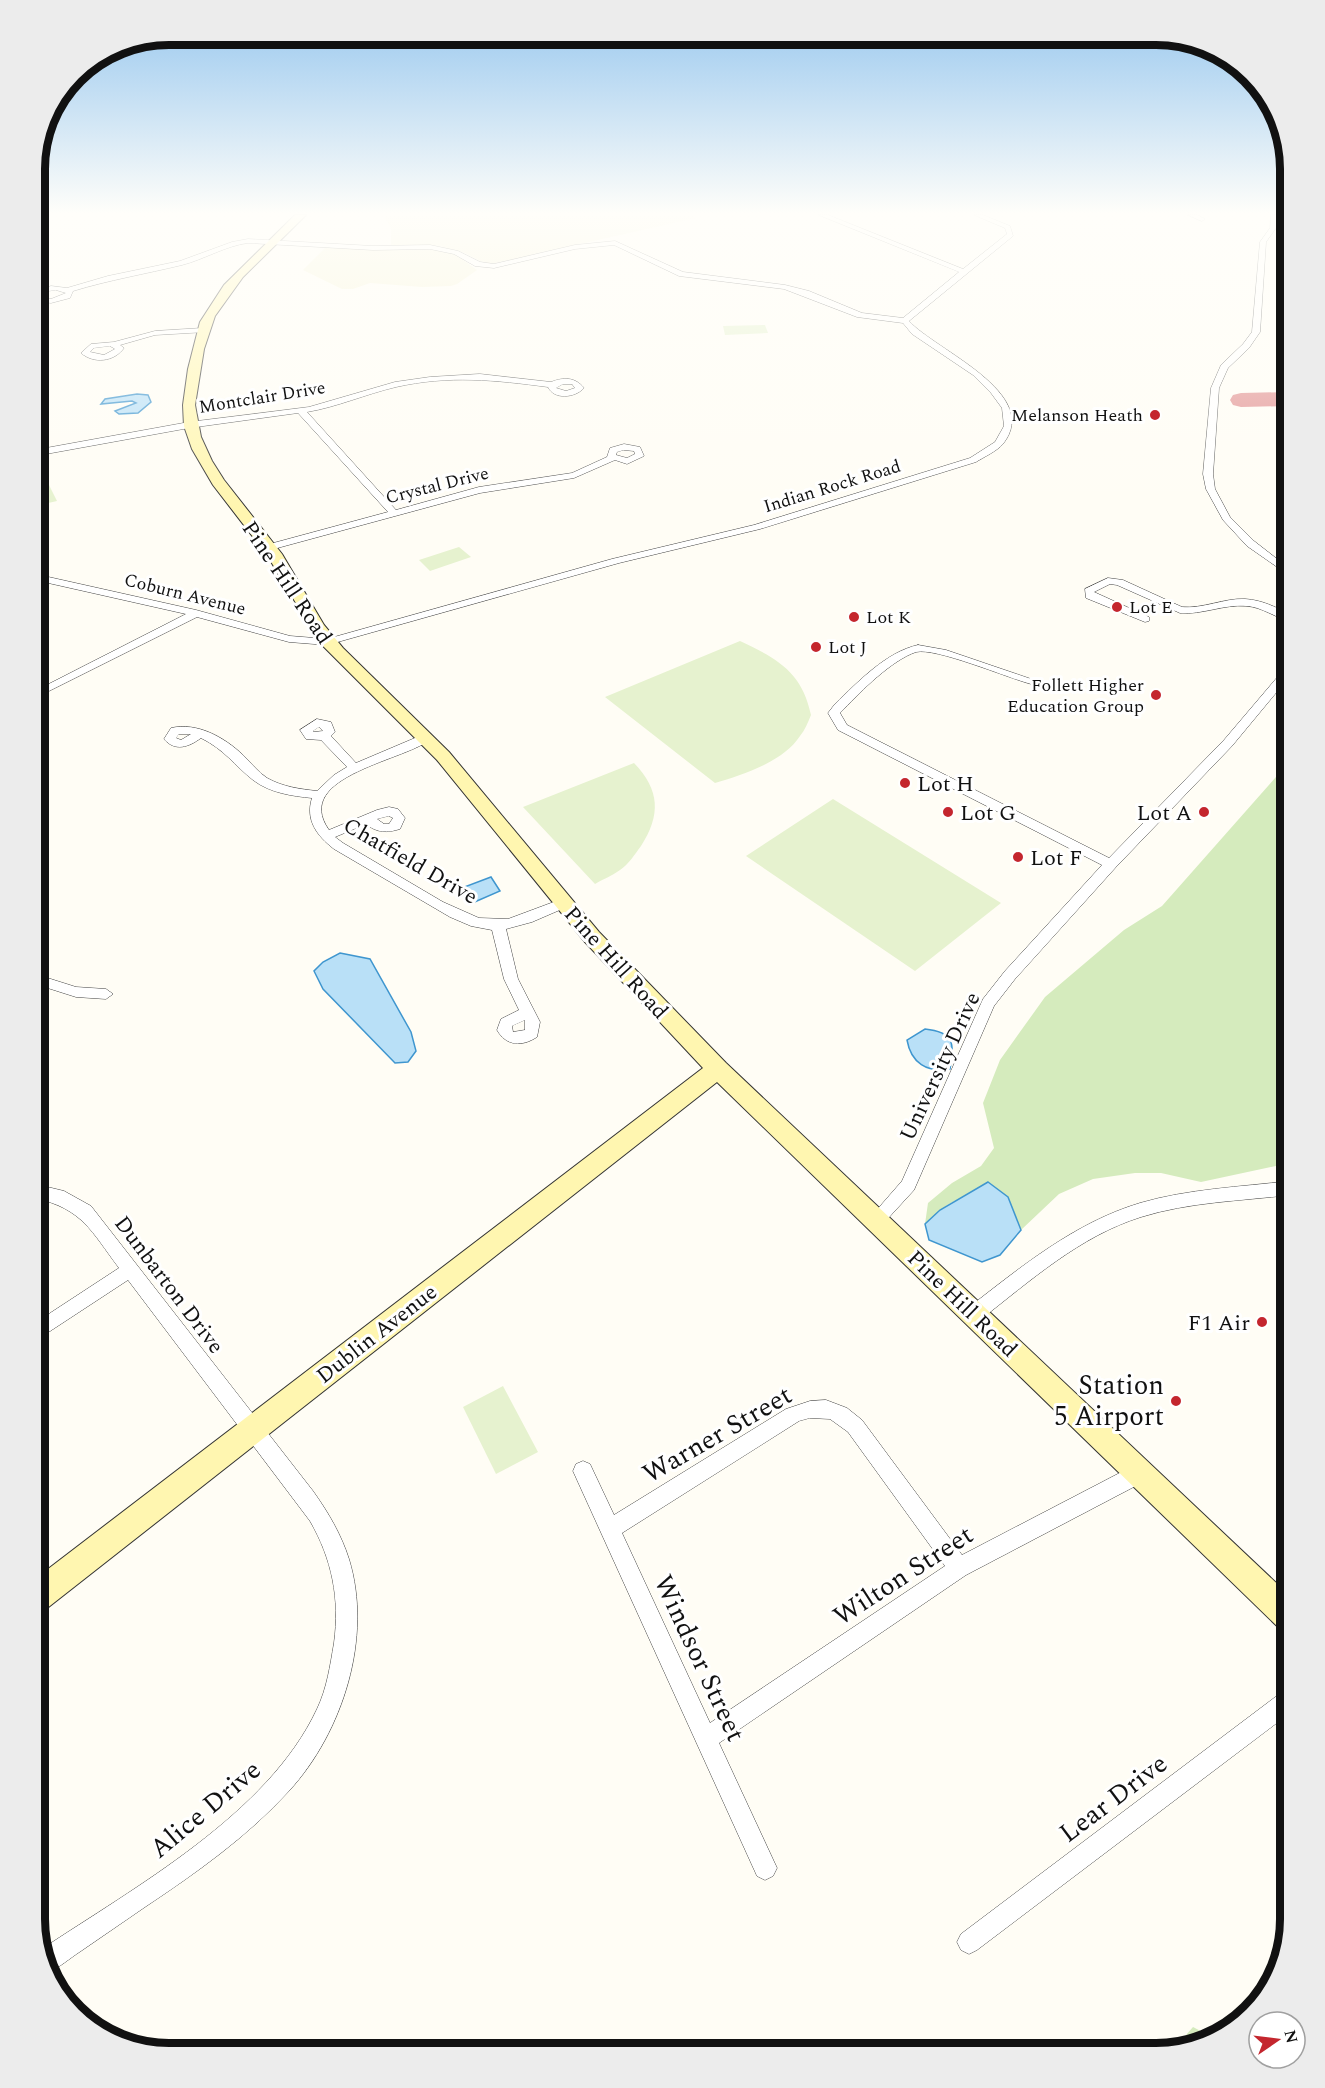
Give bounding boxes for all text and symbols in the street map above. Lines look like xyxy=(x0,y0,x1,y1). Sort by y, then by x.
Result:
street label: Montclair Drive xyxy=(197,374,327,421)
place label: Melanson Heath xyxy=(1011,402,1143,429)
marker: Melanson Heath xyxy=(1148,408,1162,422)
street label: Indian Rock Road xyxy=(760,453,904,520)
street label: Crystal Drive xyxy=(383,460,492,511)
street label: Pine Hill Road xyxy=(233,514,340,651)
street label: Coburn Avenue xyxy=(121,566,249,623)
place label: Lot E xyxy=(1129,594,1173,621)
marker: Lot E xyxy=(1110,600,1124,614)
place label: Lot K xyxy=(866,604,911,631)
marker: Lot K xyxy=(847,610,861,624)
place label: Lot J xyxy=(828,634,867,661)
marker: Lot J xyxy=(809,640,823,654)
place label: Follett Higher Education Group xyxy=(1007,672,1144,720)
marker: Follett Higher Education Group xyxy=(1149,688,1163,702)
place label: Lot H xyxy=(917,768,974,801)
marker: Lot H xyxy=(898,776,912,790)
place label: Lot G xyxy=(960,797,1016,830)
place label: Lot A xyxy=(1136,797,1192,830)
marker: Lot G xyxy=(941,805,955,819)
marker: Lot A xyxy=(1197,805,1211,819)
street label: Chatfield Drive xyxy=(337,809,484,913)
place label: Lot F xyxy=(1030,842,1083,875)
marker: Lot F xyxy=(1011,850,1025,864)
street label: Pine Hill Road xyxy=(556,899,676,1027)
street label: University Drive xyxy=(891,987,989,1147)
street label: Dunbarton Drive xyxy=(106,1209,232,1361)
street label: Pine Hill Road xyxy=(899,1243,1025,1365)
street label: Dublin Avenue xyxy=(309,1276,445,1392)
place label: F1 Air xyxy=(1188,1307,1250,1340)
marker: F1 Air xyxy=(1255,1315,1269,1329)
place label: Station 5 Airport xyxy=(1054,1365,1164,1438)
street label: Warner Street xyxy=(635,1375,800,1495)
marker: Station 5 Airport xyxy=(1169,1394,1183,1408)
street label: Wilton Street xyxy=(825,1515,982,1637)
street label: Windsor Street xyxy=(642,1568,756,1749)
street label: Lear Drive xyxy=(1050,1744,1177,1854)
street label: Alice Drive xyxy=(140,1750,271,1869)
north arrow xyxy=(1247,2010,1307,2070)
text: N xyxy=(1277,2027,1304,2046)

